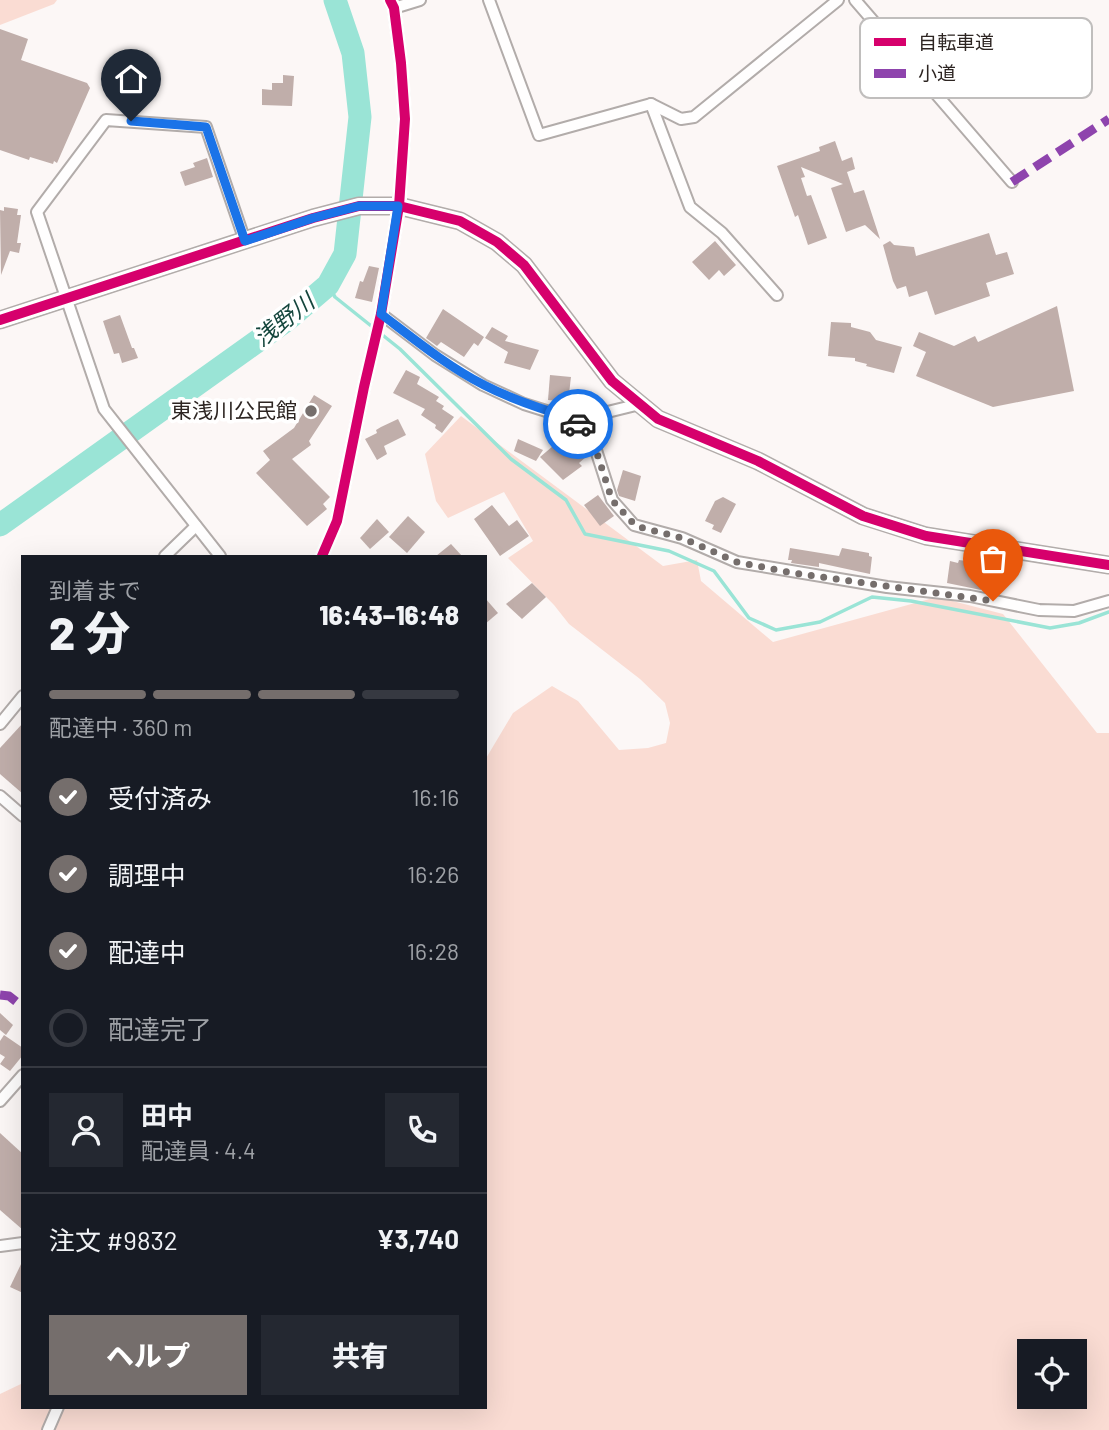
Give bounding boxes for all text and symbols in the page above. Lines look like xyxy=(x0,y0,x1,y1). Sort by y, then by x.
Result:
legend xyxy=(860,18,1092,98)
text: 自転車道 xyxy=(918,30,994,53)
pin xyxy=(101,49,161,121)
icon: home xyxy=(112,60,150,98)
text: 小道 xyxy=(918,61,956,84)
water label: 浅野川 xyxy=(248,285,322,351)
courier xyxy=(543,389,613,459)
place label: 東浅川公民館 xyxy=(171,397,297,422)
marker: 東浅川公民館 xyxy=(303,403,319,419)
icon: car xyxy=(559,405,597,443)
pin xyxy=(963,529,1023,601)
icon: bag xyxy=(974,540,1012,578)
text: 到着まで xyxy=(49,576,141,604)
text: 16:43–16:48 xyxy=(319,599,459,630)
text: 2 分 xyxy=(49,604,130,659)
text: 配達中 · 360 m xyxy=(49,713,192,741)
icon: check xyxy=(49,778,87,816)
text: 受付済み xyxy=(108,782,212,813)
text: 16:16 xyxy=(411,783,459,811)
icon: check xyxy=(49,855,87,893)
text: 調理中 xyxy=(108,859,186,890)
text: 16:26 xyxy=(407,860,459,888)
icon: check xyxy=(49,932,87,970)
text: 配達中 xyxy=(108,936,186,967)
text: 16:28 xyxy=(407,937,459,965)
text: 配達完了 xyxy=(108,1013,212,1044)
button: person xyxy=(49,1093,123,1167)
button: phone xyxy=(385,1093,459,1167)
text: 田中 xyxy=(141,1099,193,1130)
text: 配達員 · 4.4 xyxy=(141,1136,256,1164)
text: ¥3,740 xyxy=(377,1223,459,1254)
text: 注文 #9832 xyxy=(49,1224,178,1255)
button: ヘルプ xyxy=(49,1315,247,1395)
button: 共有 xyxy=(261,1315,459,1395)
map controls xyxy=(1017,1339,1087,1409)
button: locate xyxy=(1017,1339,1087,1409)

